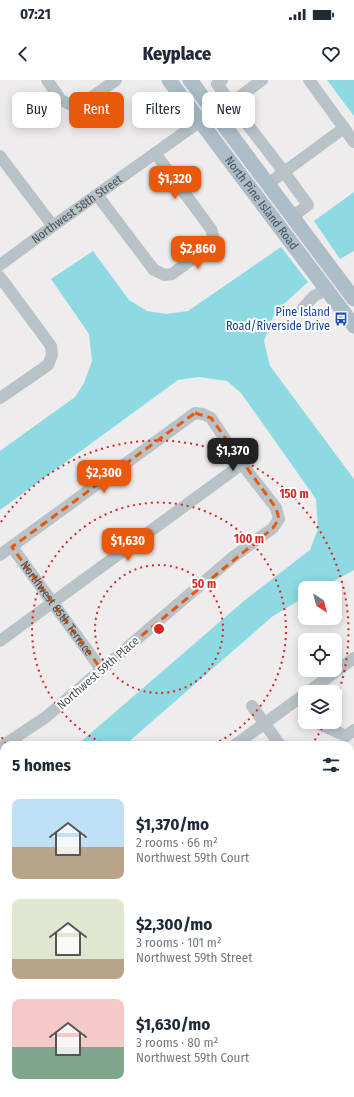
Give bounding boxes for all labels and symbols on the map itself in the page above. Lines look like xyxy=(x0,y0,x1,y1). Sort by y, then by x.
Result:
street label: North Pine Island Road xyxy=(222,154,301,252)
pin: $1,320 xyxy=(142,166,208,200)
street label: Northwest 58th Street xyxy=(29,172,125,246)
pin: $2,860 xyxy=(165,236,231,270)
place label: Pine Island Road/Riverside Drive xyxy=(226,305,330,333)
bus stop icon: Pine Island Road/Riverside Drive xyxy=(333,311,349,327)
pin: $1,370 xyxy=(200,438,266,472)
pin: $2,300 xyxy=(71,460,137,494)
text: 150 m xyxy=(279,487,309,501)
pin: $1,630 xyxy=(95,528,161,562)
text: 100 m xyxy=(234,532,264,546)
street label: Northwest 85th Terrace xyxy=(18,558,96,659)
text: 50 m xyxy=(192,577,216,591)
north arrow xyxy=(298,581,342,625)
centre of rings xyxy=(152,622,166,636)
street label: Northwest 59th Place xyxy=(54,634,142,712)

